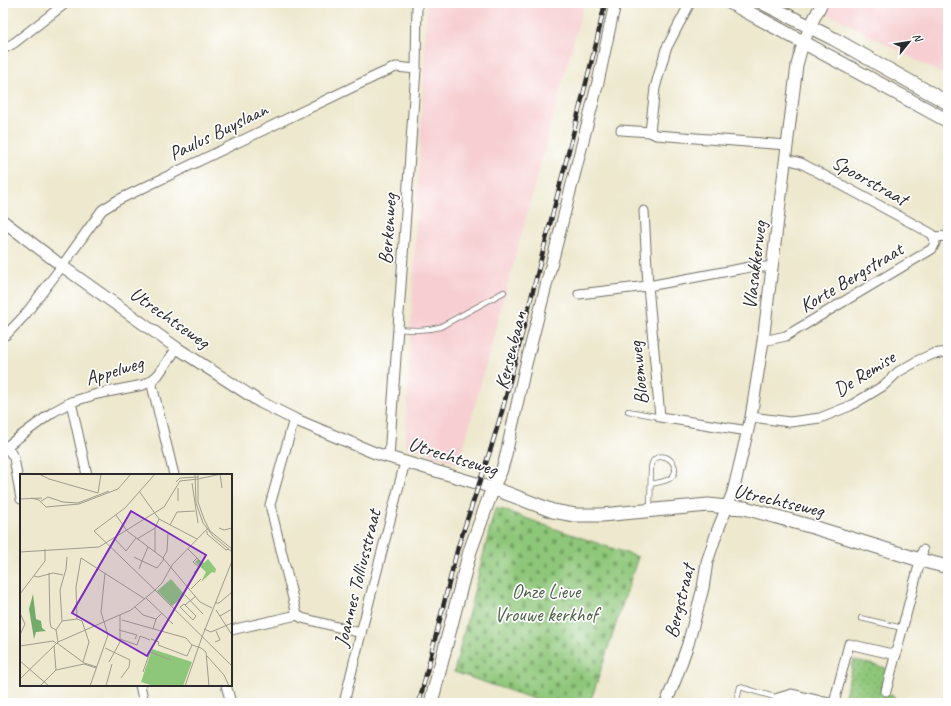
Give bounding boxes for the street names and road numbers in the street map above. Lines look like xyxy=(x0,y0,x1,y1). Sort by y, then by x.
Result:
street label: Paulus Buyslaan xyxy=(165,96,273,166)
street label: Spoorstraat xyxy=(827,149,915,213)
street label: Berkenweg xyxy=(373,191,403,265)
street label: Vlasakkerweg xyxy=(737,218,772,311)
street label: Korte Bergstraat xyxy=(795,236,910,318)
street label: Utrechtseweg xyxy=(125,281,216,355)
street label: Kersenbaan xyxy=(489,307,533,392)
street label: Bloemweg xyxy=(623,339,654,406)
street label: De Remise xyxy=(829,344,901,402)
street label: Appelweg xyxy=(82,349,148,391)
street label: Utrechtseweg xyxy=(405,431,502,482)
street label: Utrechtseweg xyxy=(731,478,828,523)
street label: Joannes Tolliusstraat xyxy=(328,505,387,650)
street label: Bergstraat xyxy=(658,559,701,640)

